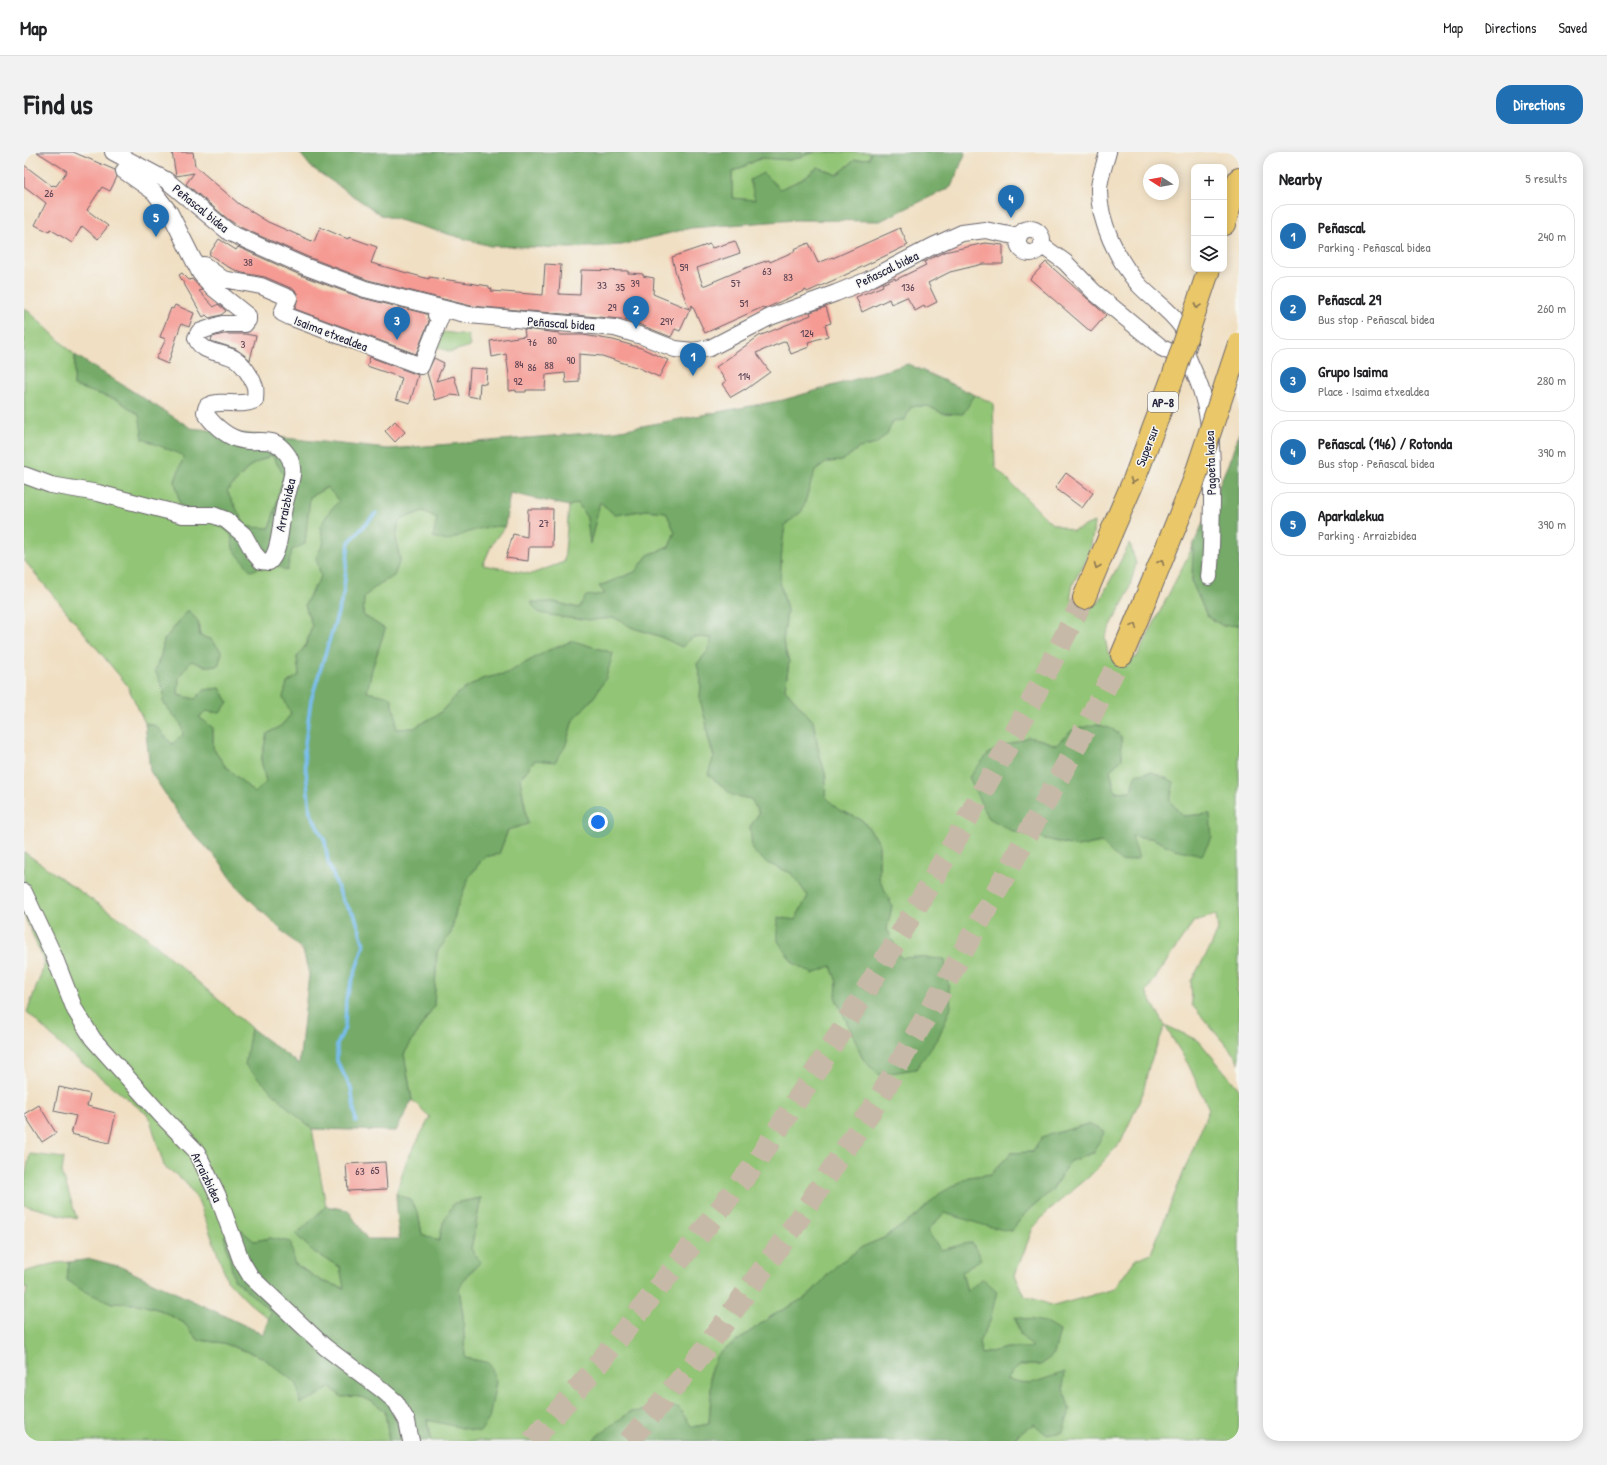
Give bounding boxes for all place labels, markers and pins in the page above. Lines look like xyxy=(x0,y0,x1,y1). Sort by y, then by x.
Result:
pin: 4 xyxy=(998,185,1024,218)
pin: 5 xyxy=(143,204,169,237)
pin: 2 xyxy=(623,296,649,329)
pin: 3 xyxy=(384,307,410,340)
pin: 1 xyxy=(680,343,706,376)

